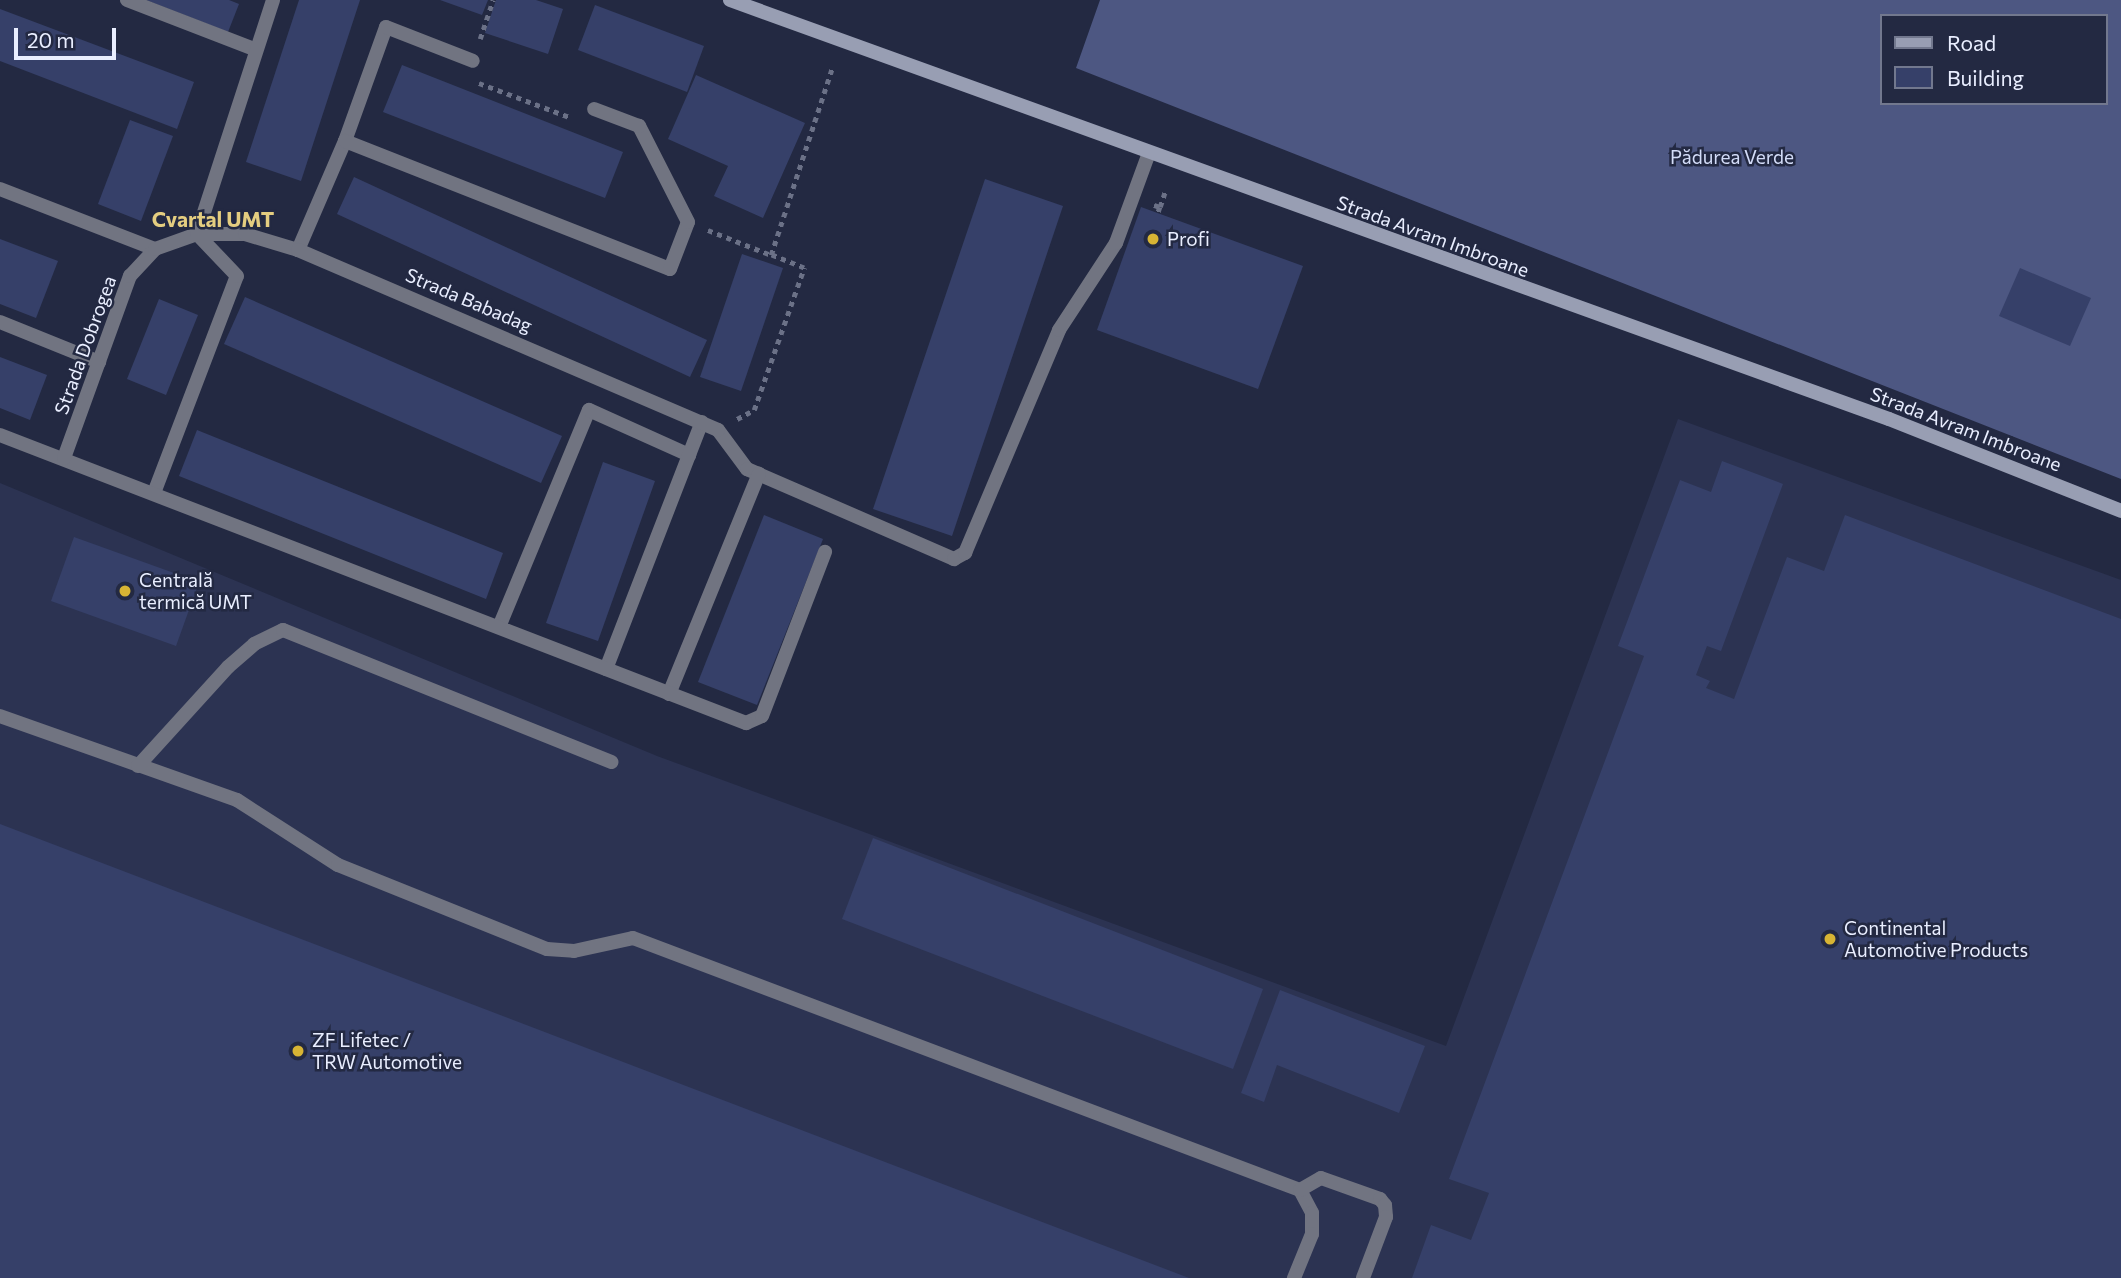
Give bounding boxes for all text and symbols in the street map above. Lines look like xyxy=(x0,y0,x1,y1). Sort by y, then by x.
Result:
scale bar xyxy=(18,14,119,58)
legend xyxy=(1880,14,2107,105)
text: 20 m xyxy=(27,27,75,52)
text: Road xyxy=(1947,30,1996,55)
text: Building xyxy=(1947,65,2024,90)
park label: Pădurea Verde xyxy=(1670,146,1794,168)
street label: Strada Avram Imbroane xyxy=(1334,191,1532,281)
district label: Cvartal UMT xyxy=(152,206,274,232)
place label: Profi xyxy=(1167,228,1210,250)
marker: Profi xyxy=(1145,231,1161,247)
street label: Strada Babadag xyxy=(402,263,536,337)
street label: Strada Dobrogea xyxy=(49,273,121,417)
street label: Strada Avram Imbroane xyxy=(1867,382,2065,476)
place label: Centrală termică UMT xyxy=(139,569,252,613)
marker: Centrală termică UMT xyxy=(117,583,133,599)
place label: Continental Automotive Products xyxy=(1844,917,2028,961)
marker: Continental Automotive Products xyxy=(1822,931,1838,947)
place label: ZF Lifetec / TRW Automotive xyxy=(312,1029,462,1073)
marker: ZF Lifetec / TRW Automotive xyxy=(290,1043,306,1059)

